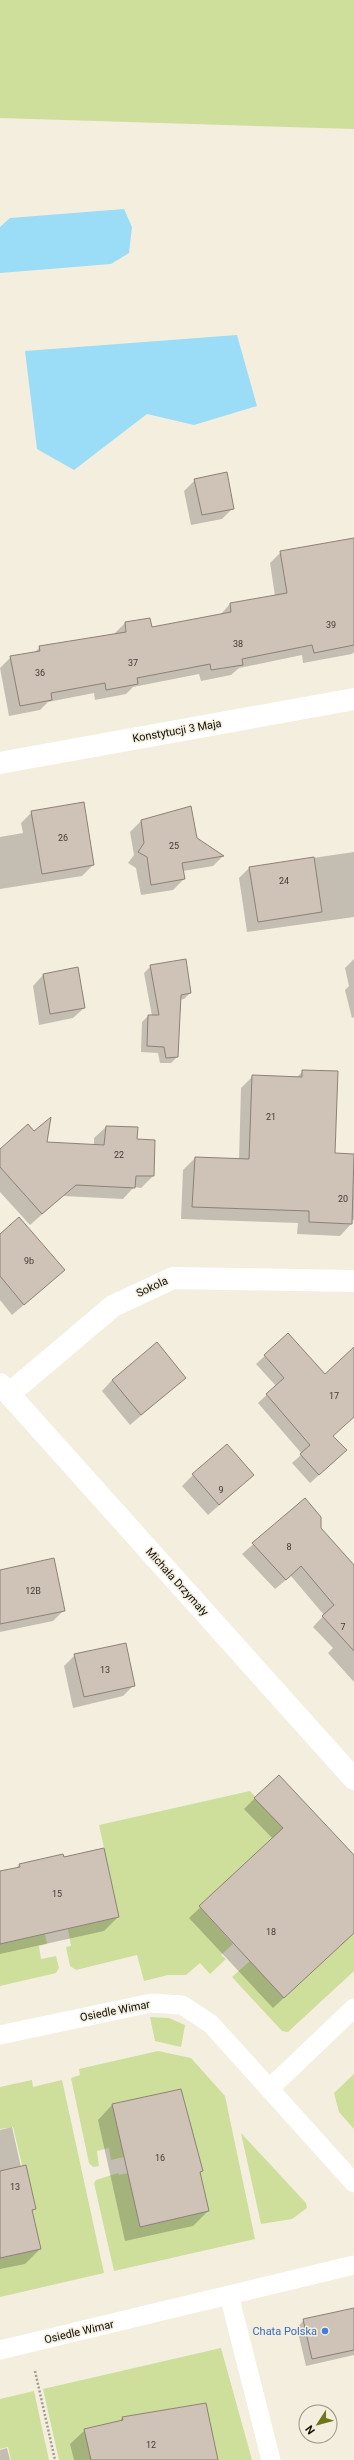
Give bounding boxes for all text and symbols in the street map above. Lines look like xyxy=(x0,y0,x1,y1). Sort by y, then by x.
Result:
house number: 39 xyxy=(326,620,336,630)
house number: 38 xyxy=(233,639,243,649)
house number: 37 xyxy=(128,658,138,668)
house number: 36 xyxy=(35,668,45,678)
street label: Konstytucji 3 Maja xyxy=(131,717,223,745)
house number: 26 xyxy=(58,833,68,843)
house number: 25 xyxy=(169,841,179,851)
house number: 24 xyxy=(279,876,289,886)
house number: 21 xyxy=(266,1112,276,1122)
house number: 22 xyxy=(114,1150,124,1160)
house number: 20 xyxy=(338,1194,348,1204)
house number: 9b xyxy=(24,1256,34,1266)
street label: Sokola xyxy=(134,1274,170,1300)
house number: 17 xyxy=(329,1391,339,1401)
house number: 9 xyxy=(218,1485,224,1495)
house number: 8 xyxy=(286,1542,292,1552)
street label: Michała Drzymały xyxy=(143,1545,212,1619)
house number: 12B xyxy=(25,1586,41,1596)
house number: 7 xyxy=(340,1622,346,1632)
house number: 13 xyxy=(100,1665,110,1675)
house number: 15 xyxy=(52,1889,62,1899)
house number: 18 xyxy=(266,1927,276,1937)
street label: Osiedle Wimar xyxy=(79,1998,151,2024)
house number: 16 xyxy=(155,2153,165,2163)
house number: 13 xyxy=(10,2182,20,2192)
street label: Osiedle Wimar xyxy=(43,2318,115,2346)
place label: Chata Polska xyxy=(252,2325,317,2338)
marker: Chata Polska xyxy=(320,2326,330,2336)
north arrow xyxy=(298,2404,338,2444)
text: N xyxy=(303,2422,318,2437)
house number: 12 xyxy=(146,2440,156,2450)

